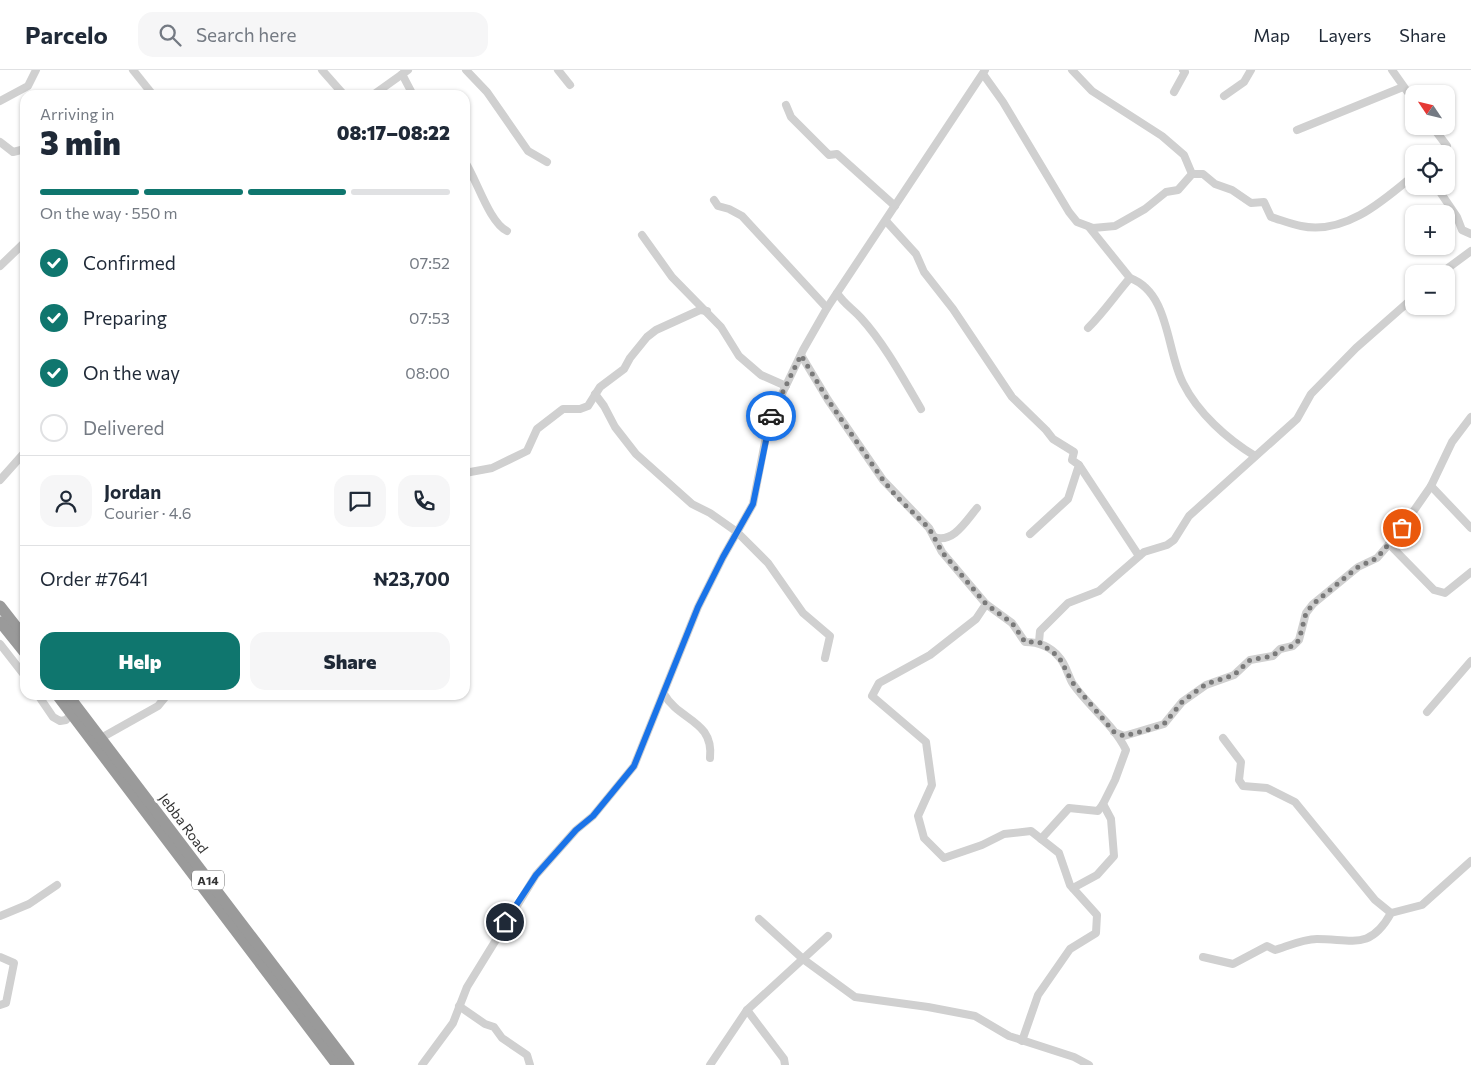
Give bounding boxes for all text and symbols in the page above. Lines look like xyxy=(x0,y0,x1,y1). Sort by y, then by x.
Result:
search box xyxy=(138,12,488,57)
text: Parcelo xyxy=(25,20,108,49)
icon: search xyxy=(156,21,184,49)
text: Search here xyxy=(196,23,296,46)
text: Map xyxy=(1253,24,1290,46)
text: Layers xyxy=(1318,24,1371,46)
text: Share xyxy=(1399,24,1446,46)
north arrow xyxy=(1405,85,1455,135)
map controls xyxy=(1405,85,1455,315)
text: Arriving in xyxy=(40,104,114,123)
text: 08:17–08:22 xyxy=(337,121,450,144)
text: 3 min xyxy=(40,122,121,162)
button: locate xyxy=(1405,145,1455,195)
text: On the way · 550 m xyxy=(40,203,177,222)
button: + xyxy=(1405,205,1455,255)
icon: check xyxy=(40,249,68,277)
text: Confirmed xyxy=(83,251,176,274)
text: 07:52 xyxy=(409,253,450,272)
button: − xyxy=(1405,265,1455,315)
icon: check xyxy=(40,304,68,332)
text: Preparing xyxy=(83,306,167,329)
text: 07:53 xyxy=(409,308,450,327)
icon: check xyxy=(40,359,68,387)
text: On the way xyxy=(83,361,180,384)
text: 08:00 xyxy=(405,363,450,382)
courier xyxy=(746,391,796,441)
icon: car xyxy=(757,402,785,430)
text: Delivered xyxy=(83,416,164,439)
button: person xyxy=(40,475,92,527)
button: chat xyxy=(334,475,386,527)
button: phone xyxy=(398,475,450,527)
text: Jordan xyxy=(104,480,161,503)
text: Courier · 4.6 xyxy=(104,503,191,522)
pin xyxy=(1381,507,1423,549)
icon: bag xyxy=(1388,514,1416,542)
text: Order #7641 xyxy=(40,567,148,590)
text: ₦23,700 xyxy=(373,567,450,590)
button: Help xyxy=(40,632,240,690)
button: Share xyxy=(250,632,450,690)
street label: Jebba Road xyxy=(156,790,212,856)
road number: A14 xyxy=(192,870,224,890)
pin xyxy=(484,901,526,943)
icon: home xyxy=(491,908,519,936)

